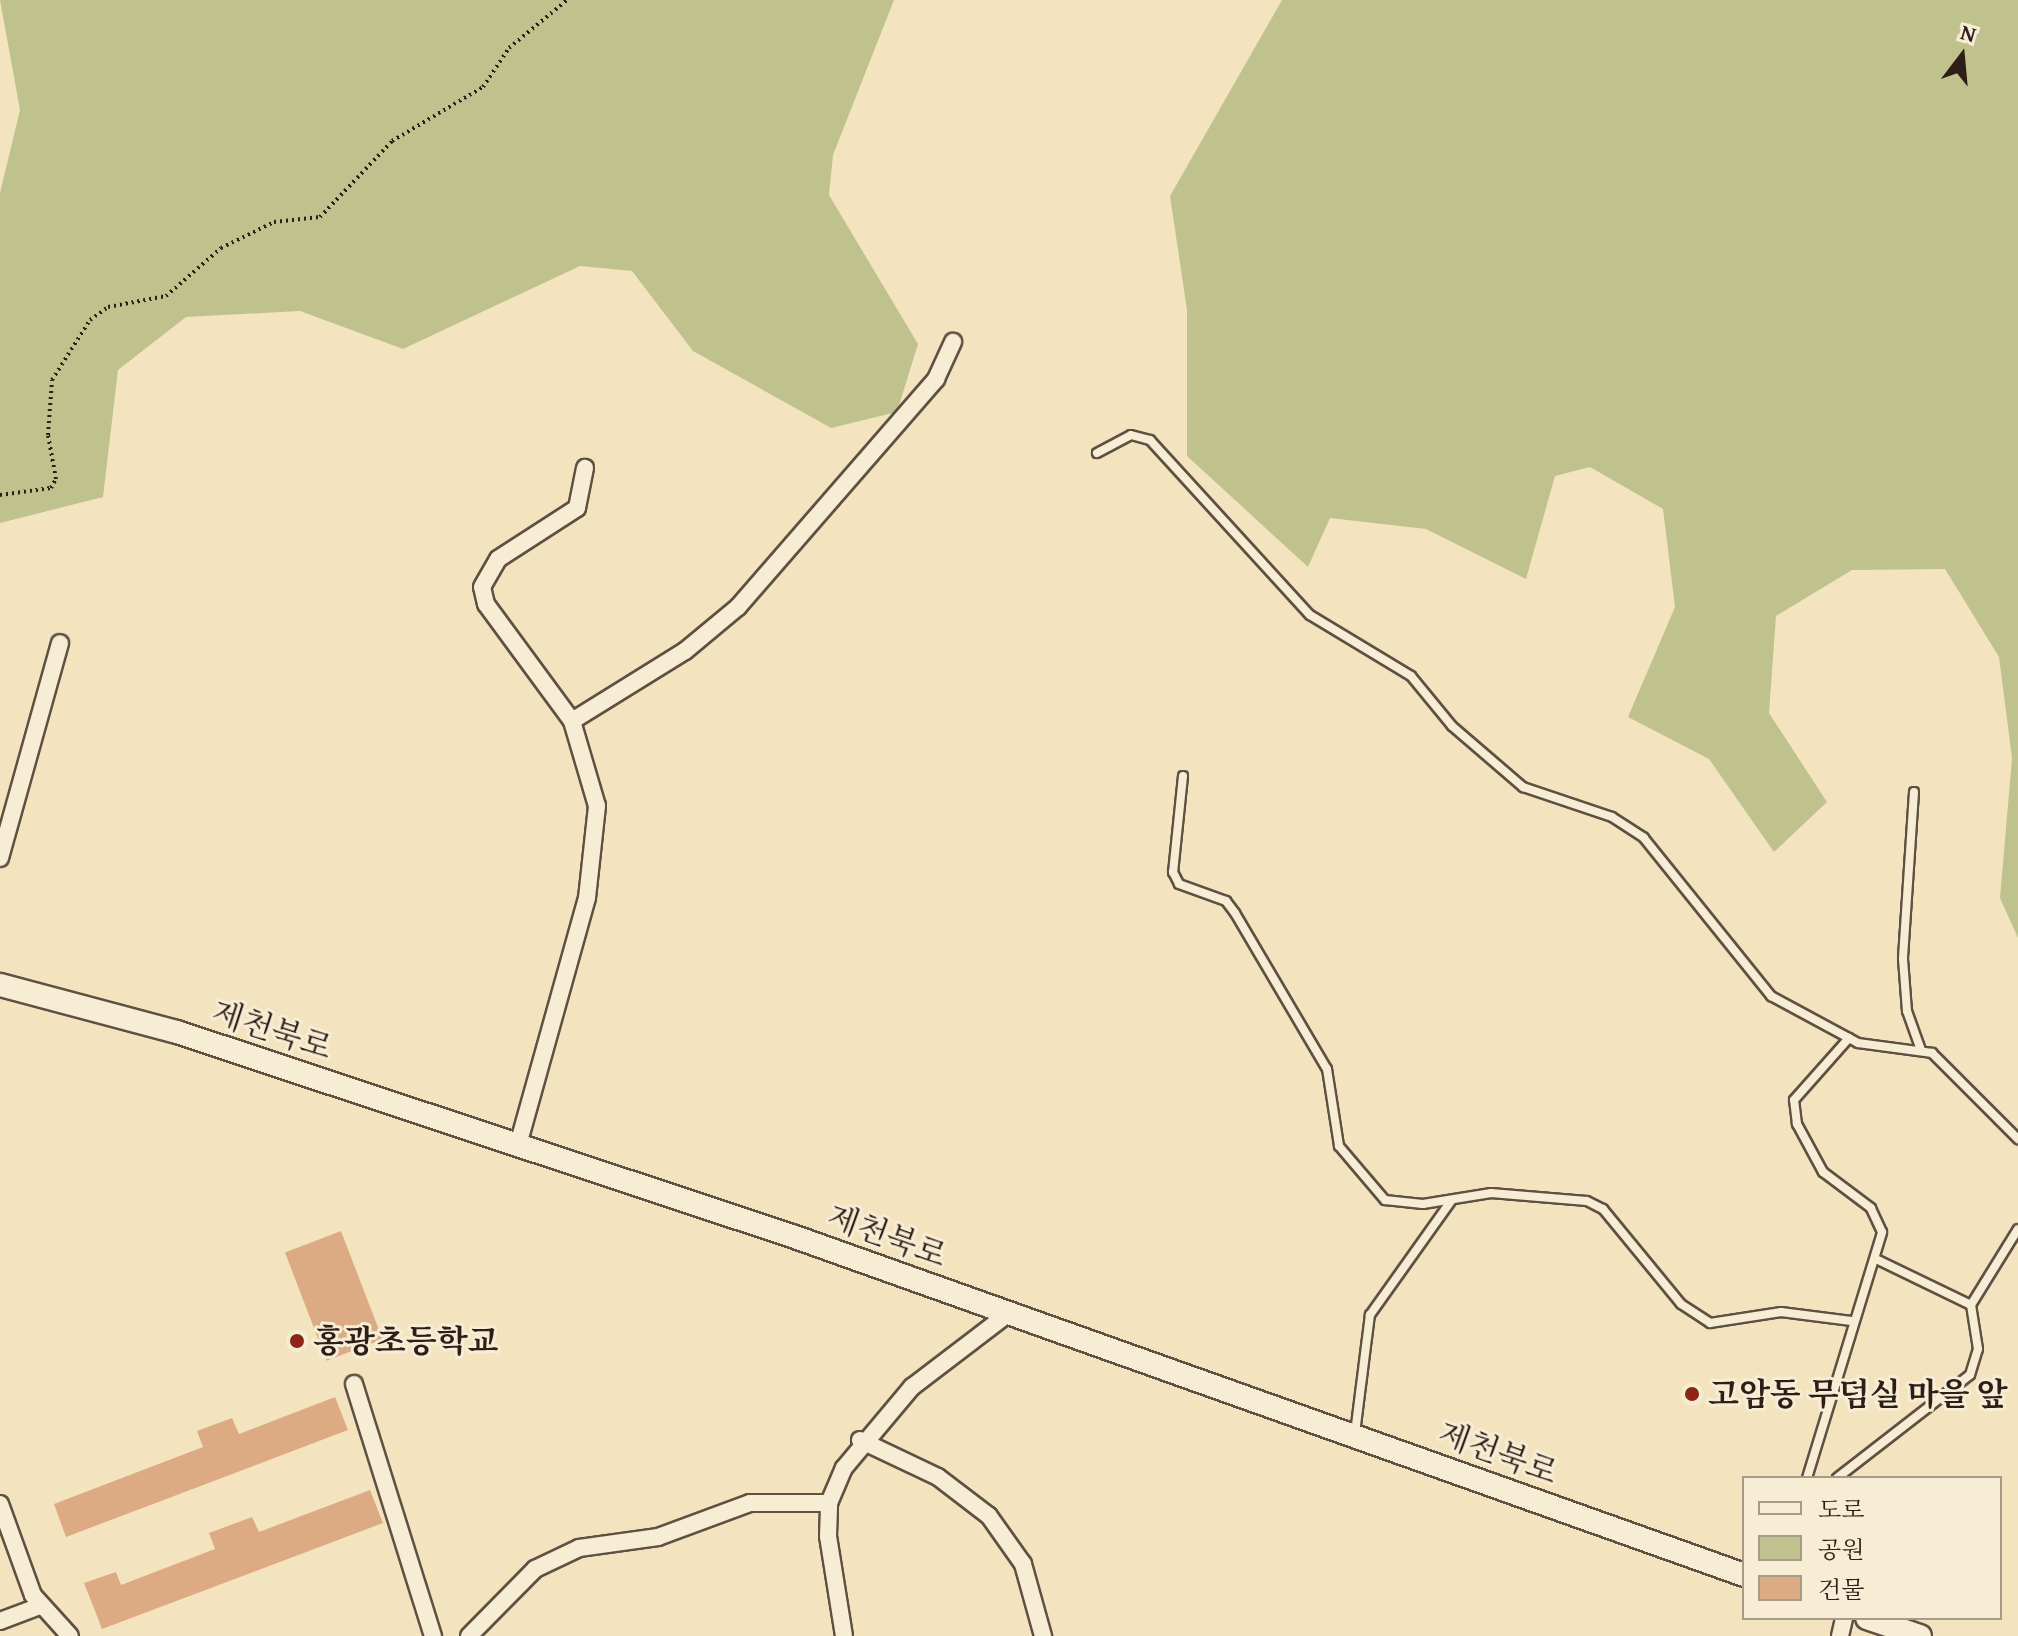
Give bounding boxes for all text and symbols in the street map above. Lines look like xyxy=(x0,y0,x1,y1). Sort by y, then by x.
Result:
north arrow xyxy=(1922,16,2002,96)
text: N xyxy=(1957,16,1980,50)
street label: 제천북로 xyxy=(207,993,337,1067)
street label: 제천북로 xyxy=(822,1197,952,1275)
place label: 홍광초등학교 xyxy=(313,1322,498,1360)
marker: 홍광초등학교 xyxy=(288,1332,306,1350)
place label: 고암동 무덤실 마을 앞 xyxy=(1708,1375,2007,1413)
marker: 고암동 무덤실 마을 앞 xyxy=(1683,1385,1701,1403)
street label: 제천북로 xyxy=(1433,1414,1563,1492)
legend xyxy=(1742,1476,2002,1620)
text: 도로 xyxy=(1818,1492,1864,1527)
text: 공원 xyxy=(1818,1532,1864,1567)
text: 건물 xyxy=(1818,1572,1864,1607)

